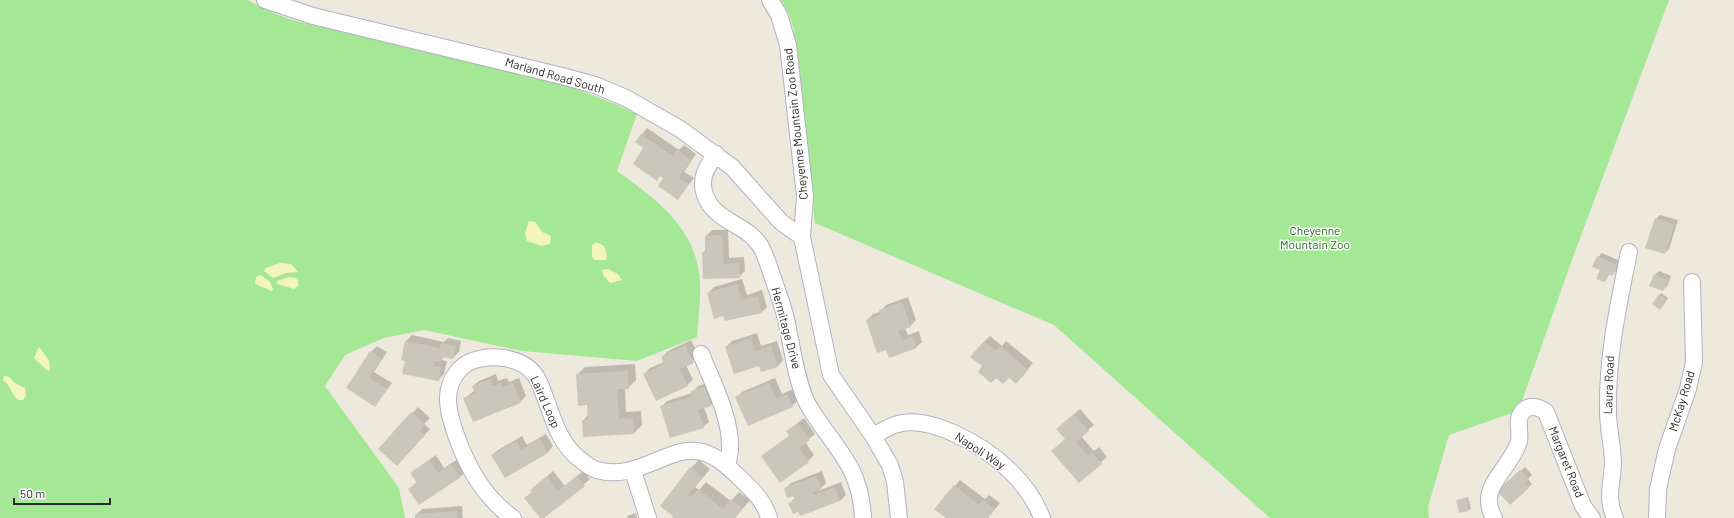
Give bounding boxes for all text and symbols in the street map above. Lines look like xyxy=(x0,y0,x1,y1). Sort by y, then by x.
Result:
street label: Cheyenne Mountain Zoo Road xyxy=(780,48,810,201)
street label: Marland Road South xyxy=(504,54,607,96)
park label: Cheyenne Mountain Zoo xyxy=(1280,223,1350,251)
street label: Hermitage Drive xyxy=(769,285,805,370)
street label: Laura Road xyxy=(1600,355,1616,415)
street label: McKay Road xyxy=(1665,369,1697,433)
street label: Laird Loop xyxy=(528,373,564,430)
street label: Margaret Road xyxy=(1546,424,1588,499)
street label: Napoli Way xyxy=(953,429,1009,472)
scale bar xyxy=(14,480,110,506)
text: 50 m xyxy=(20,486,45,500)

